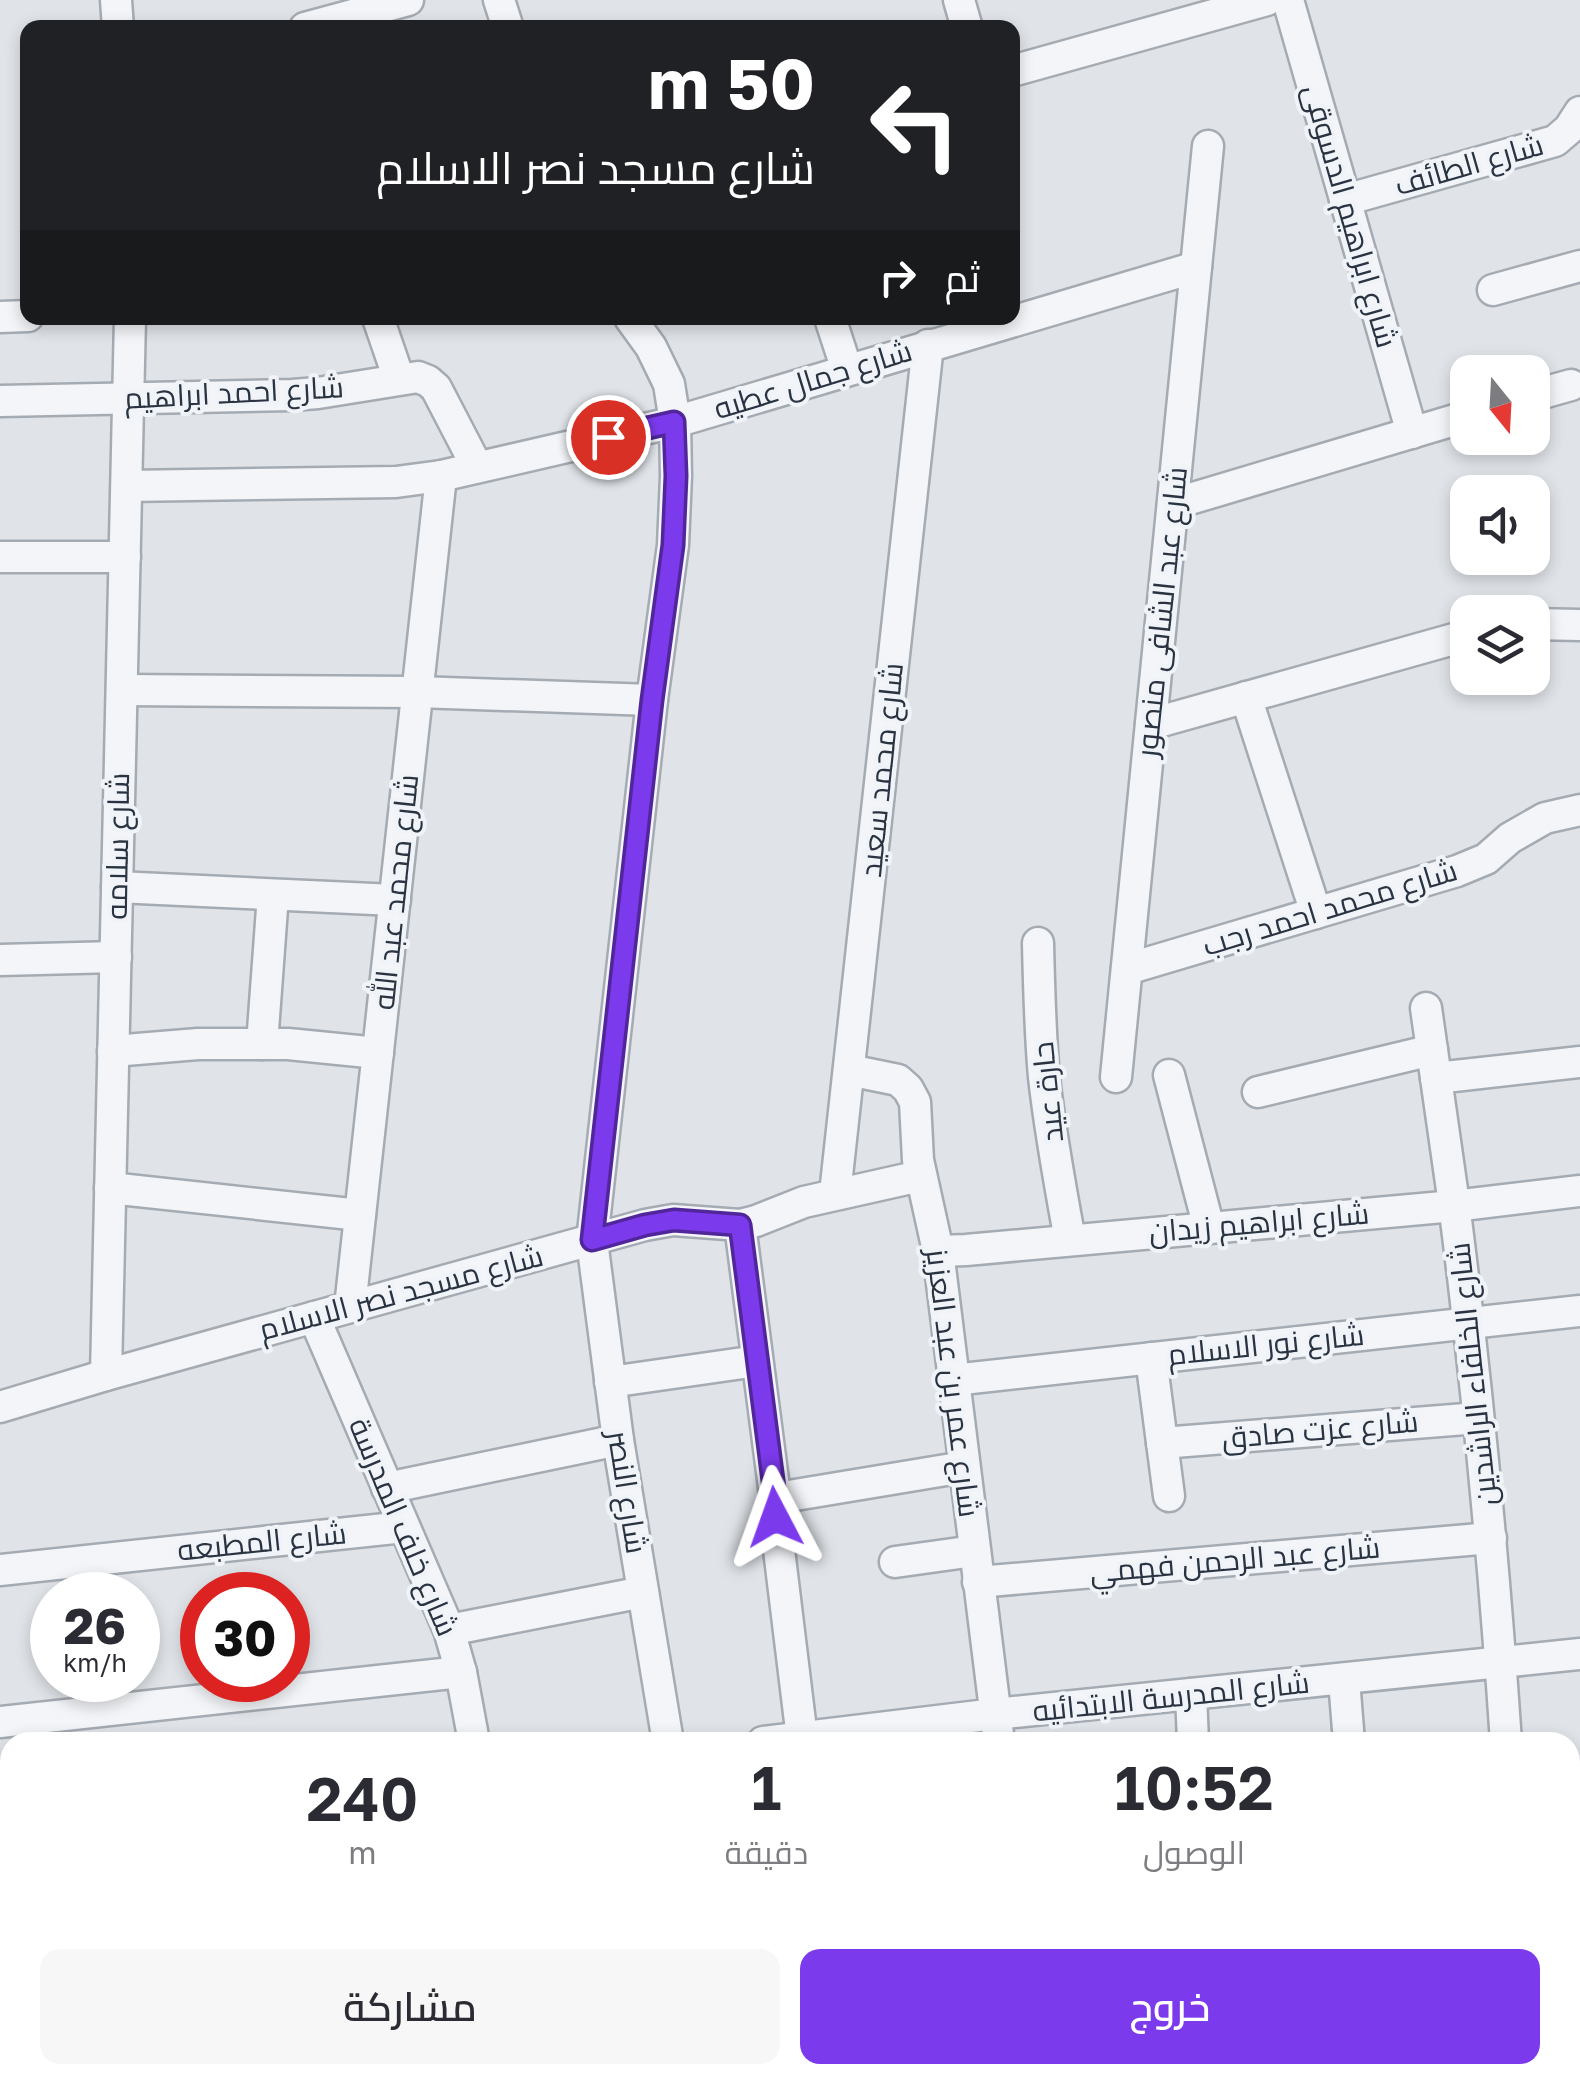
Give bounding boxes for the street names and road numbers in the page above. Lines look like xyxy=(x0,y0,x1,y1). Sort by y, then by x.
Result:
street label: شارع ابراهيم الدسوقى xyxy=(1293,80,1406,352)
street label: شارع الطائف xyxy=(1390,126,1548,205)
street label: شارع جمال عطيه xyxy=(709,332,917,429)
street label: شارع احمد ابراهيم xyxy=(123,368,345,419)
street label: شارع عبد الشافى منصور xyxy=(1128,465,1197,761)
street label: شارع محمد سعيد xyxy=(852,661,913,879)
street label: شارع سلامه xyxy=(98,772,139,920)
street label: شارع محمد عبد الله xyxy=(364,772,428,1012)
street label: شارع محمد احمد رجب xyxy=(1198,851,1462,966)
street label: حارة عيد xyxy=(1024,1040,1070,1144)
street label: شارع ابراهيم زيدان xyxy=(1147,1194,1371,1253)
street label: شارع مسجد نصر الاسلام xyxy=(255,1237,547,1350)
street label: شارع الخلفاء الراشدين xyxy=(1440,1240,1507,1507)
street label: شارع عمر بن عبد العزيز xyxy=(916,1244,988,1520)
street label: شارع نور الاسلام xyxy=(1166,1316,1366,1375)
street label: شارع عزت صادق xyxy=(1220,1402,1420,1459)
street label: شارع خلف المدرسة xyxy=(339,1412,466,1642)
street label: شارع النصر xyxy=(597,1426,655,1557)
street label: شارع المطبعه xyxy=(176,1514,349,1571)
street label: شارع عبد الرحمن فهمي xyxy=(1088,1528,1382,1596)
street label: شارع المدرسة الابتدائيه xyxy=(1031,1664,1311,1731)

